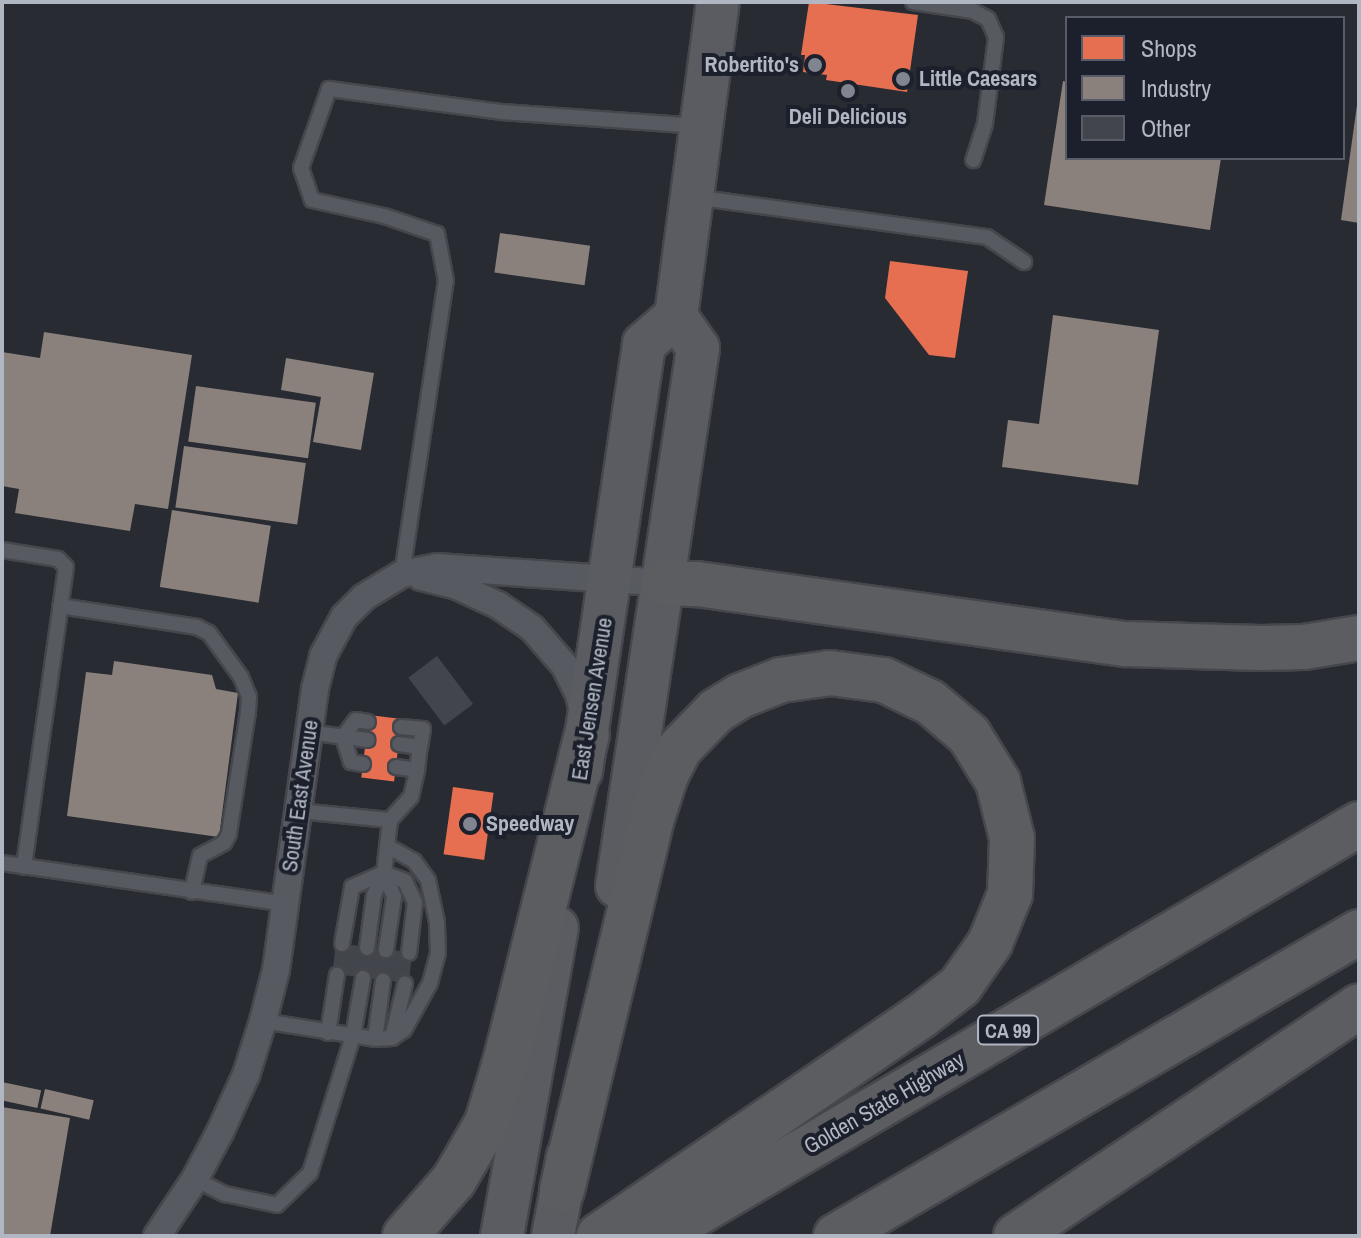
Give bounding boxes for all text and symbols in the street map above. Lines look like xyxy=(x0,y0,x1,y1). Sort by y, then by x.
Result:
legend xyxy=(1065,16,1345,160)
text: Shops xyxy=(1141,32,1197,64)
place label: Robertito's xyxy=(705,52,799,78)
marker: Robertito's xyxy=(806,56,824,74)
place label: Little Caesars xyxy=(919,66,1037,92)
marker: Little Caesars xyxy=(894,70,912,88)
text: Industry xyxy=(1141,72,1211,104)
marker: Deli Delicious xyxy=(839,82,857,100)
place label: Deli Delicious xyxy=(789,104,907,130)
text: Other xyxy=(1141,112,1190,144)
street label: East Jensen Avenue xyxy=(566,615,618,783)
street label: South East Avenue xyxy=(276,718,324,874)
place label: Speedway xyxy=(486,811,574,837)
marker: Speedway xyxy=(461,815,479,833)
road number: CA 99 xyxy=(976,1014,1040,1046)
street label: Golden State Highway xyxy=(799,1046,969,1160)

